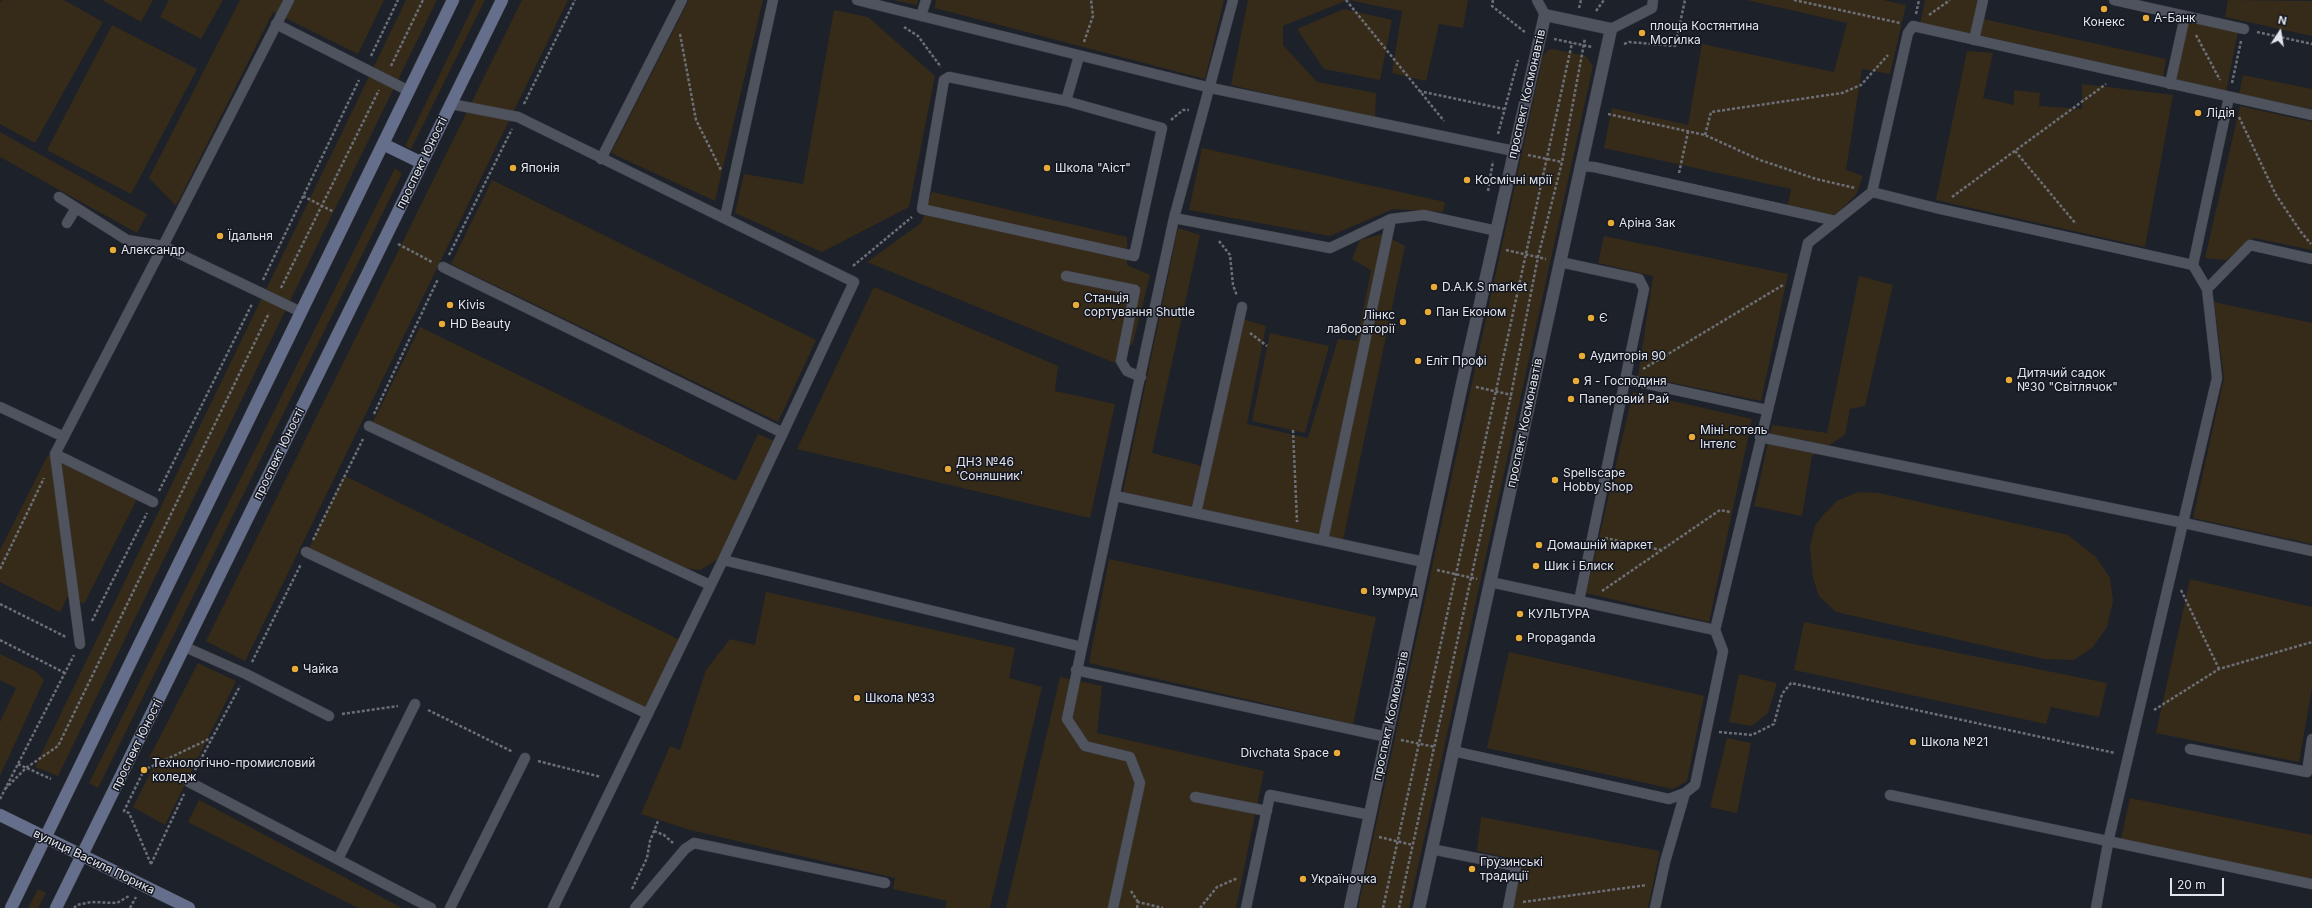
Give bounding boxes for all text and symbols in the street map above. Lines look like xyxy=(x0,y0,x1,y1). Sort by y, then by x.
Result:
marker: Конекс xyxy=(2099,4,2109,14)
place label: А-Банк xyxy=(2154,11,2195,25)
north arrow xyxy=(2260,12,2300,52)
marker: А-Банк xyxy=(2141,13,2151,23)
text: N xyxy=(2277,13,2288,28)
place label: Конекс xyxy=(2083,15,2125,29)
place label: площа Костянтина Могилка xyxy=(1650,19,1759,47)
street label: проспект Космонавтів xyxy=(1505,28,1549,160)
marker: площа Костянтина Могилка xyxy=(1637,28,1647,38)
place label: Лідія xyxy=(2206,106,2235,120)
marker: Лідія xyxy=(2193,108,2203,118)
street label: проспект Юності xyxy=(394,115,450,211)
place label: Японія xyxy=(521,161,560,175)
place label: Школа "Аіст" xyxy=(1055,161,1131,175)
marker: Японія xyxy=(508,163,518,173)
marker: Школа "Аіст" xyxy=(1042,163,1052,173)
place label: Космічні мрії xyxy=(1475,173,1552,187)
marker: Космічні мрії xyxy=(1462,175,1472,185)
place label: Аріна Зак xyxy=(1619,216,1675,230)
marker: Аріна Зак xyxy=(1606,218,1616,228)
place label: Їдальня xyxy=(228,229,273,243)
marker: Їдальня xyxy=(215,231,225,241)
place label: Александр xyxy=(121,243,185,257)
marker: Александр xyxy=(108,245,118,255)
place label: D.A.K.S market xyxy=(1442,280,1527,294)
marker: D.A.K.S market xyxy=(1429,282,1439,292)
place label: Станція сортування Shuttle xyxy=(1084,291,1195,319)
place label: Kivis xyxy=(458,298,485,312)
marker: Kivis xyxy=(445,300,455,310)
marker: Станція сортування Shuttle xyxy=(1071,300,1081,310)
place label: Пан Економ xyxy=(1436,305,1506,319)
marker: Пан Економ xyxy=(1423,307,1433,317)
place label: Лінкс лабораторії xyxy=(1327,308,1395,336)
place label: Є xyxy=(1599,311,1608,325)
marker: Є xyxy=(1586,313,1596,323)
place label: HD Beauty xyxy=(450,317,511,331)
marker: Лінкс лабораторії xyxy=(1398,317,1408,327)
marker: HD Beauty xyxy=(437,319,447,329)
place label: Аудиторія 90 xyxy=(1590,349,1666,363)
marker: Аудиторія 90 xyxy=(1577,351,1587,361)
place label: Еліт Профі xyxy=(1426,354,1487,368)
marker: Еліт Профі xyxy=(1413,356,1423,366)
street label: проспект Космонавтів xyxy=(1504,357,1546,489)
place label: Дитячий садок №30 "Світлячок" xyxy=(2017,366,2118,394)
place label: Я - Господиня xyxy=(1584,374,1667,388)
marker: Дитячий садок №30 "Світлячок" xyxy=(2004,375,2014,385)
marker: Я - Господиня xyxy=(1571,376,1581,386)
place label: Паперовий Рай xyxy=(1579,392,1669,406)
marker: Паперовий Рай xyxy=(1566,394,1576,404)
street label: проспект Юності xyxy=(251,406,307,502)
place label: Міні-готель Інтелс xyxy=(1700,423,1767,451)
marker: Міні-готель Інтелс xyxy=(1687,432,1697,442)
place label: ДНЗ №46 'Соняшник' xyxy=(956,455,1023,483)
marker: ДНЗ №46 'Соняшник' xyxy=(943,464,953,474)
place label: Spellscape Hobby Shop xyxy=(1563,466,1633,494)
marker: Spellscape Hobby Shop xyxy=(1550,475,1560,485)
place label: Домашній маркет xyxy=(1547,538,1652,552)
marker: Домашній маркет xyxy=(1534,540,1544,550)
place label: Шик і Блиск xyxy=(1544,559,1614,573)
marker: Шик і Блиск xyxy=(1531,561,1541,571)
place label: Ізумруд xyxy=(1372,584,1418,598)
marker: Ізумруд xyxy=(1359,586,1369,596)
place label: КУЛЬТУРА xyxy=(1528,607,1590,621)
marker: КУЛЬТУРА xyxy=(1515,609,1525,619)
place label: Propaganda xyxy=(1527,631,1596,645)
marker: Propaganda xyxy=(1514,633,1524,643)
street label: проспект Космонавтів xyxy=(1370,650,1412,782)
place label: Чайка xyxy=(303,662,338,676)
marker: Чайка xyxy=(290,664,300,674)
place label: Школа №33 xyxy=(865,691,935,705)
marker: Школа №33 xyxy=(852,693,862,703)
street label: проспект Юності xyxy=(109,697,165,793)
place label: Школа №21 xyxy=(1921,735,1988,749)
marker: Школа №21 xyxy=(1908,737,1918,747)
place label: Divchata Space xyxy=(1240,746,1329,760)
marker: Divchata Space xyxy=(1332,748,1342,758)
place label: Технологічно-промисловий коледж xyxy=(152,756,315,784)
marker: Технологічно-промисловий коледж xyxy=(139,765,149,775)
street label: вулиця Василя Порика xyxy=(31,826,157,898)
place label: Грузинські традиції xyxy=(1480,855,1543,883)
marker: Грузинські традиції xyxy=(1467,864,1477,874)
scale bar xyxy=(2172,870,2226,896)
place label: Україночка xyxy=(1311,872,1377,886)
marker: Україночка xyxy=(1298,874,1308,884)
text: 20 m xyxy=(2177,877,2206,892)

